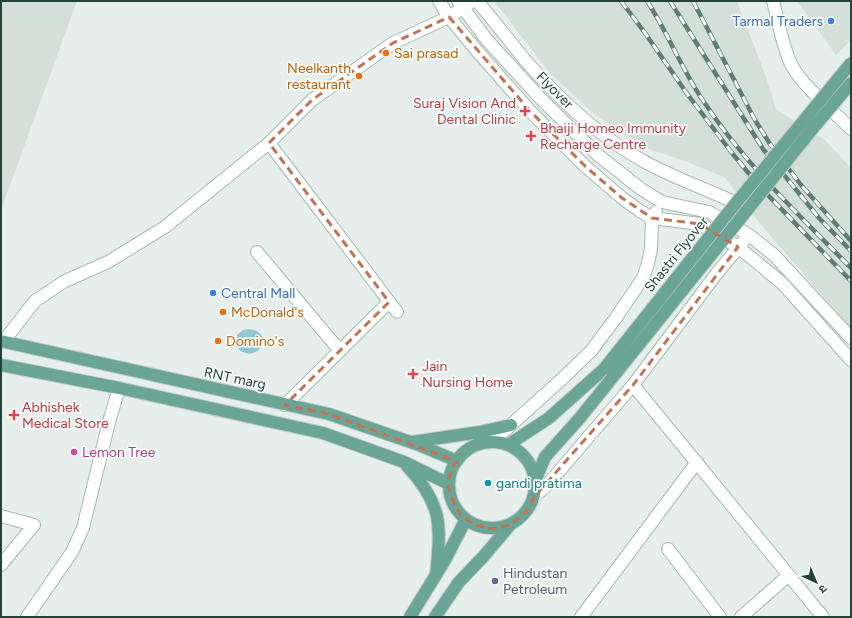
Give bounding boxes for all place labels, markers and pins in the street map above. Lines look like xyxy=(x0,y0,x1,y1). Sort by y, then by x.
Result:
place label: Tarmal Traders xyxy=(733,13,823,30)
marker: Tarmal Traders xyxy=(826,16,836,26)
place label: Sai prasad xyxy=(394,45,458,62)
marker: Sai prasad xyxy=(381,48,391,58)
place label: Neelkanth restaurant xyxy=(287,60,351,93)
marker: Neelkanth restaurant xyxy=(354,71,364,81)
place label: Suraj Vision And Dental Clinic xyxy=(413,95,516,128)
marker: Suraj Vision And Dental Clinic xyxy=(519,105,531,117)
place label: Bhaiji Homeo Immunity Recharge Centre xyxy=(540,120,687,153)
marker: Bhaiji Homeo Immunity Recharge Centre xyxy=(525,130,537,142)
place label: Central Mall xyxy=(221,285,295,302)
marker: Central Mall xyxy=(208,288,218,298)
place label: McDonald's xyxy=(231,304,304,321)
marker: McDonald's xyxy=(218,307,228,317)
place label: Domino's xyxy=(226,333,284,350)
marker: Domino's xyxy=(213,336,223,346)
place label: Jain Nursing Home xyxy=(422,358,513,391)
marker: Jain Nursing Home xyxy=(407,368,419,380)
place label: Abhishek Medical Store xyxy=(22,399,109,432)
marker: Abhishek Medical Store xyxy=(9,410,19,420)
place label: Lemon Tree xyxy=(82,444,156,461)
marker: Lemon Tree xyxy=(69,447,79,457)
place label: gandi pratima xyxy=(496,475,582,492)
marker: gandi pratima xyxy=(483,478,493,488)
place label: Hindustan Petroleum xyxy=(503,565,568,598)
marker: Hindustan Petroleum xyxy=(490,576,500,586)

